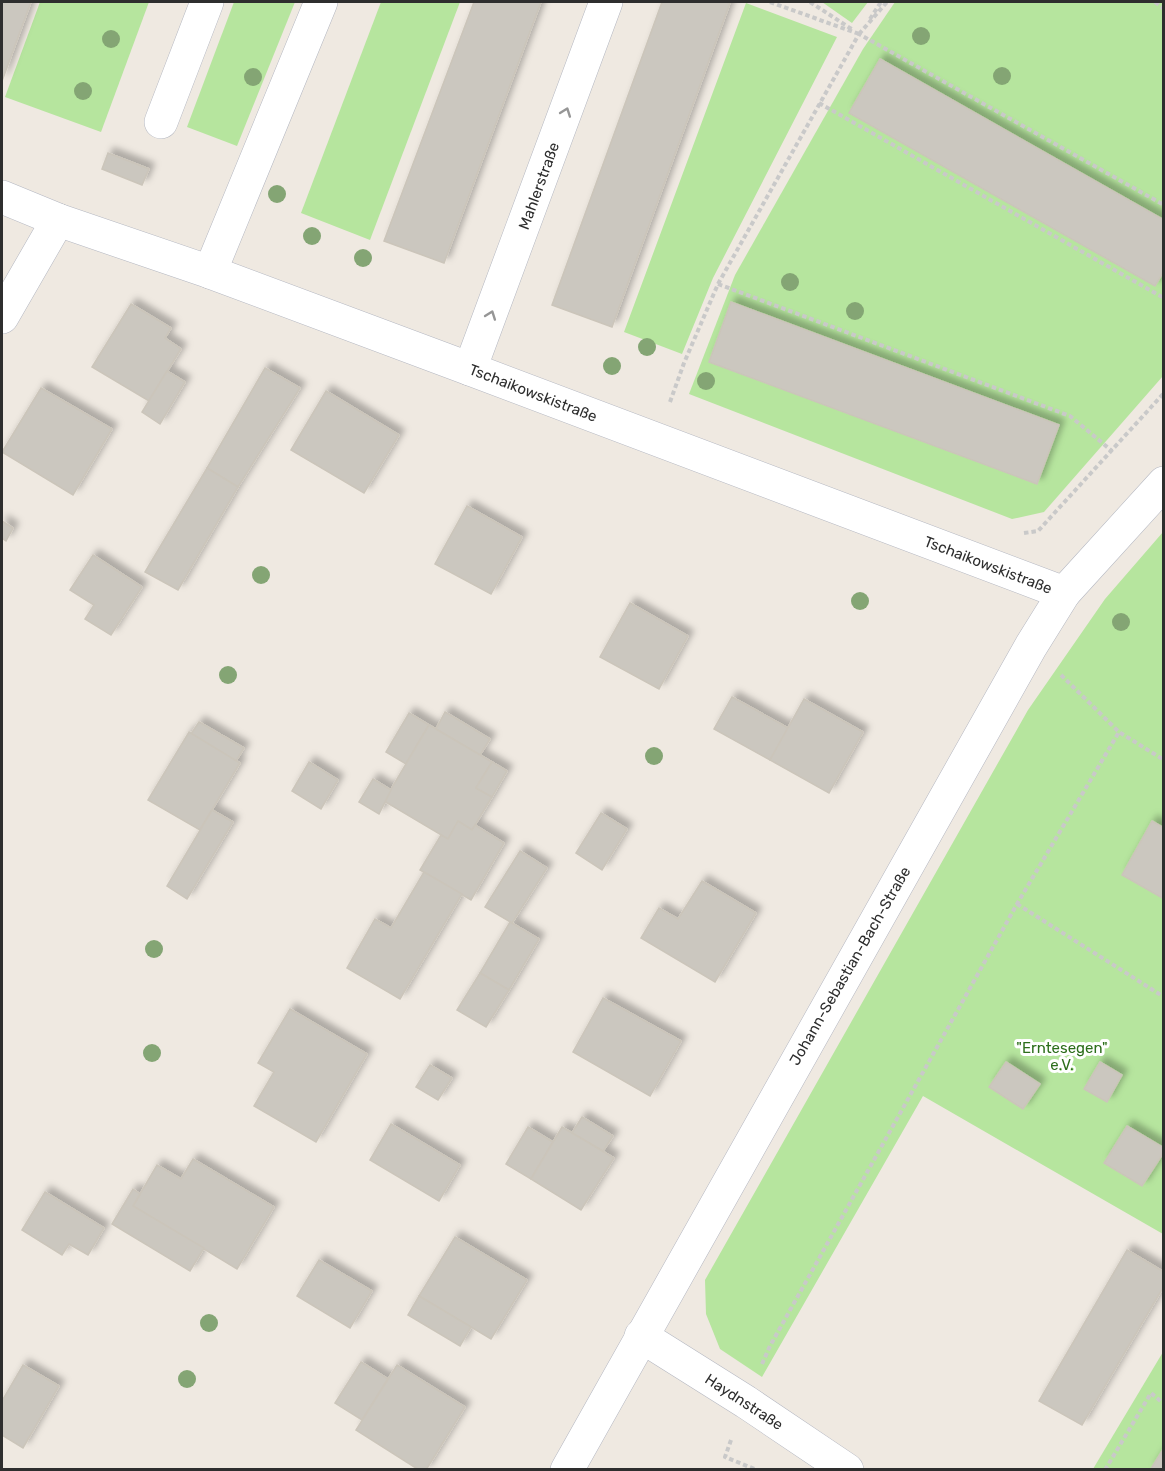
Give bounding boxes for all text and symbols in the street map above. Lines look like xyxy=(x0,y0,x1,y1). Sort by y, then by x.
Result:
one-way arrow xyxy=(559,107,571,118)
street label: Mahlerstraße xyxy=(515,140,563,232)
one-way arrow xyxy=(484,310,496,321)
street label: Tschaikowskistraße xyxy=(466,360,600,426)
street label: Tschaikowskistraße xyxy=(921,532,1055,598)
street label: Johann-Sebastian-Bach-Straße xyxy=(786,863,914,1069)
park label: "Erntesegen" e.V. xyxy=(1016,1039,1108,1074)
street label: Haydnstraße xyxy=(702,1370,786,1434)

